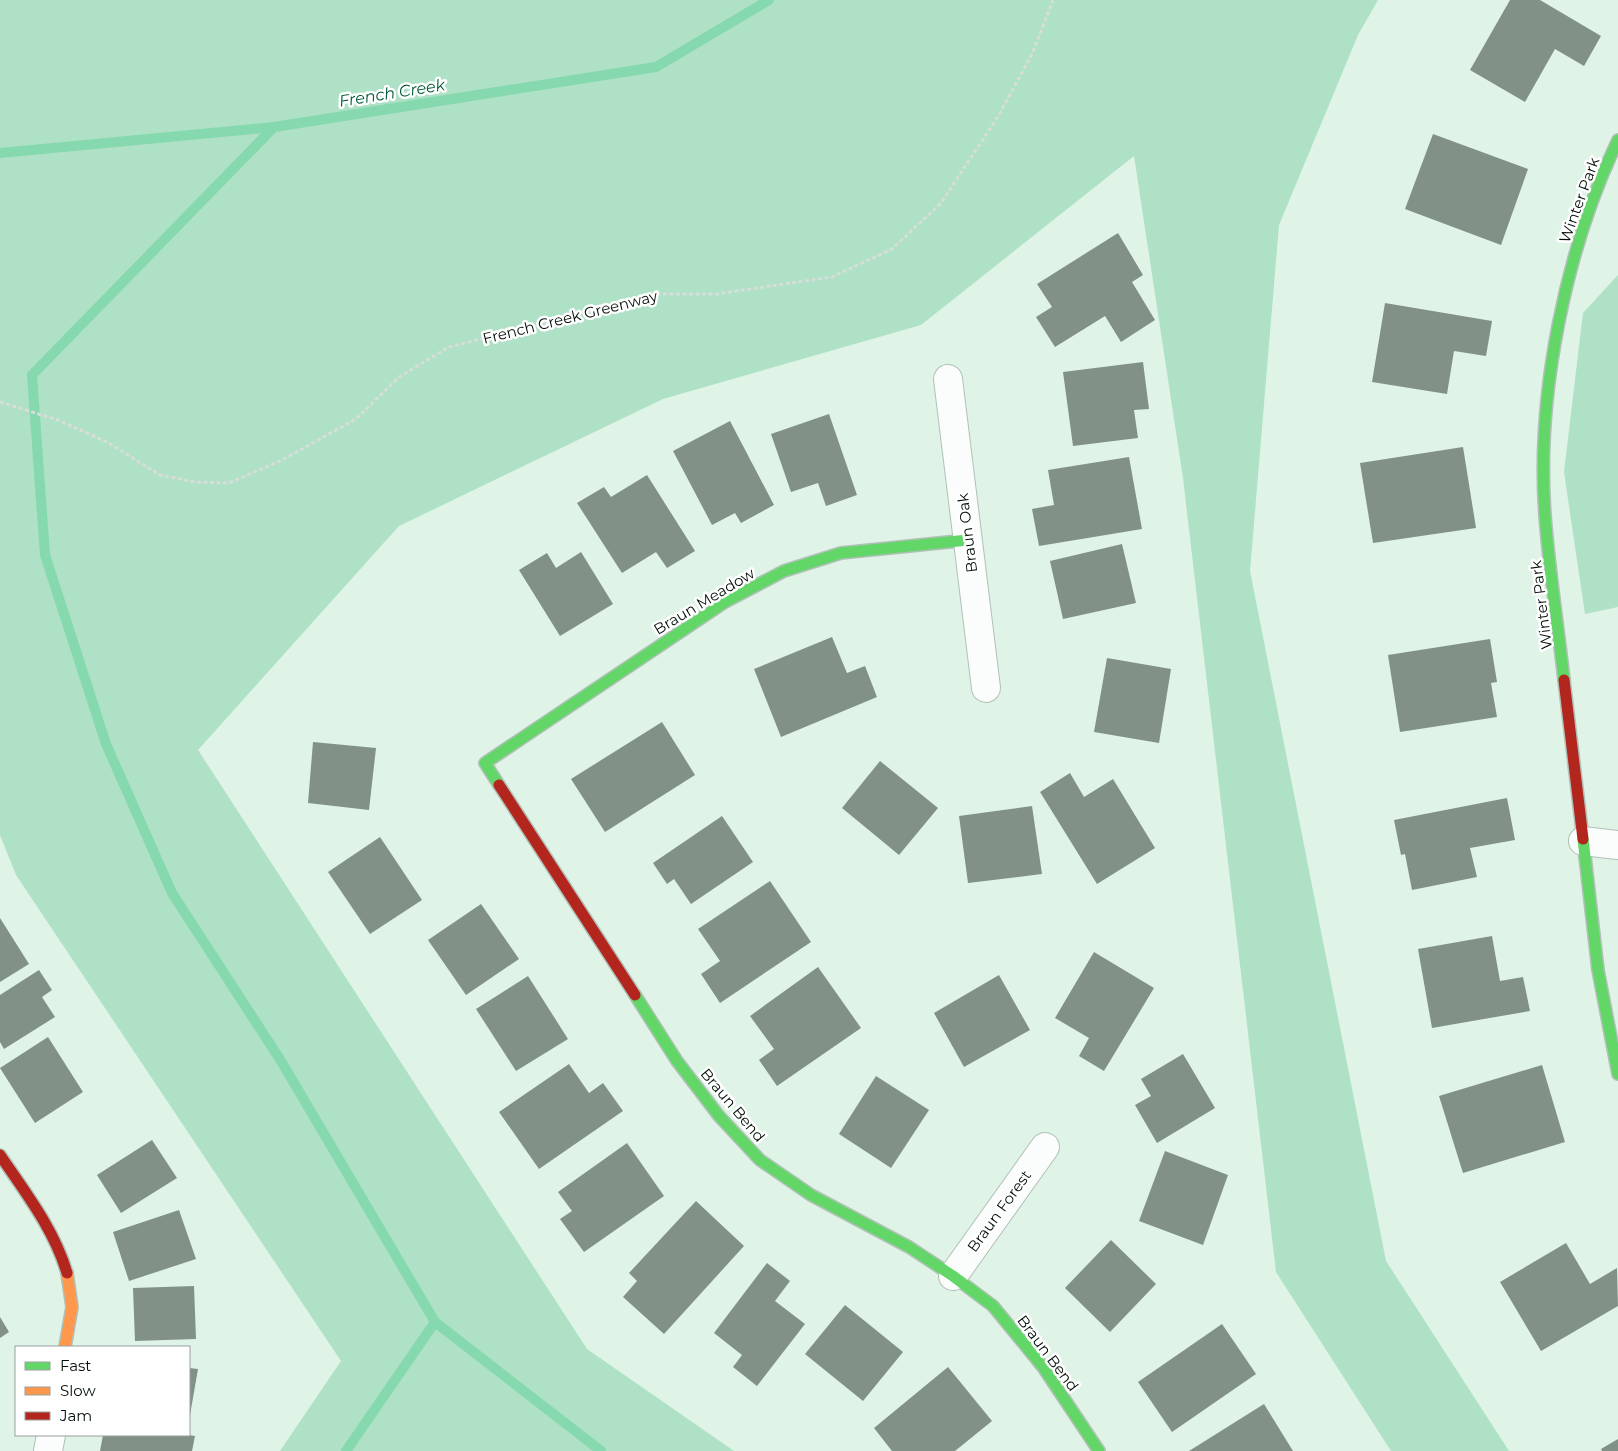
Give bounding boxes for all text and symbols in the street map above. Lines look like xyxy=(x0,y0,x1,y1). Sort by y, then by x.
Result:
water label: French Creek xyxy=(338,75,448,111)
street label: Winter Park xyxy=(1555,155,1603,245)
street label: French Creek Greenway xyxy=(481,286,660,348)
street label: Braun Oak xyxy=(953,492,981,574)
street label: Winter Park xyxy=(1526,559,1556,651)
street label: Braun Meadow xyxy=(650,563,759,639)
street label: Braun Bend xyxy=(697,1064,769,1146)
street label: Braun Forest xyxy=(963,1166,1035,1256)
street label: Braun Bend xyxy=(1013,1311,1083,1395)
legend xyxy=(15,1346,190,1436)
text: Fast xyxy=(60,1356,91,1375)
text: Slow xyxy=(60,1381,96,1400)
text: Jam xyxy=(59,1406,92,1425)

